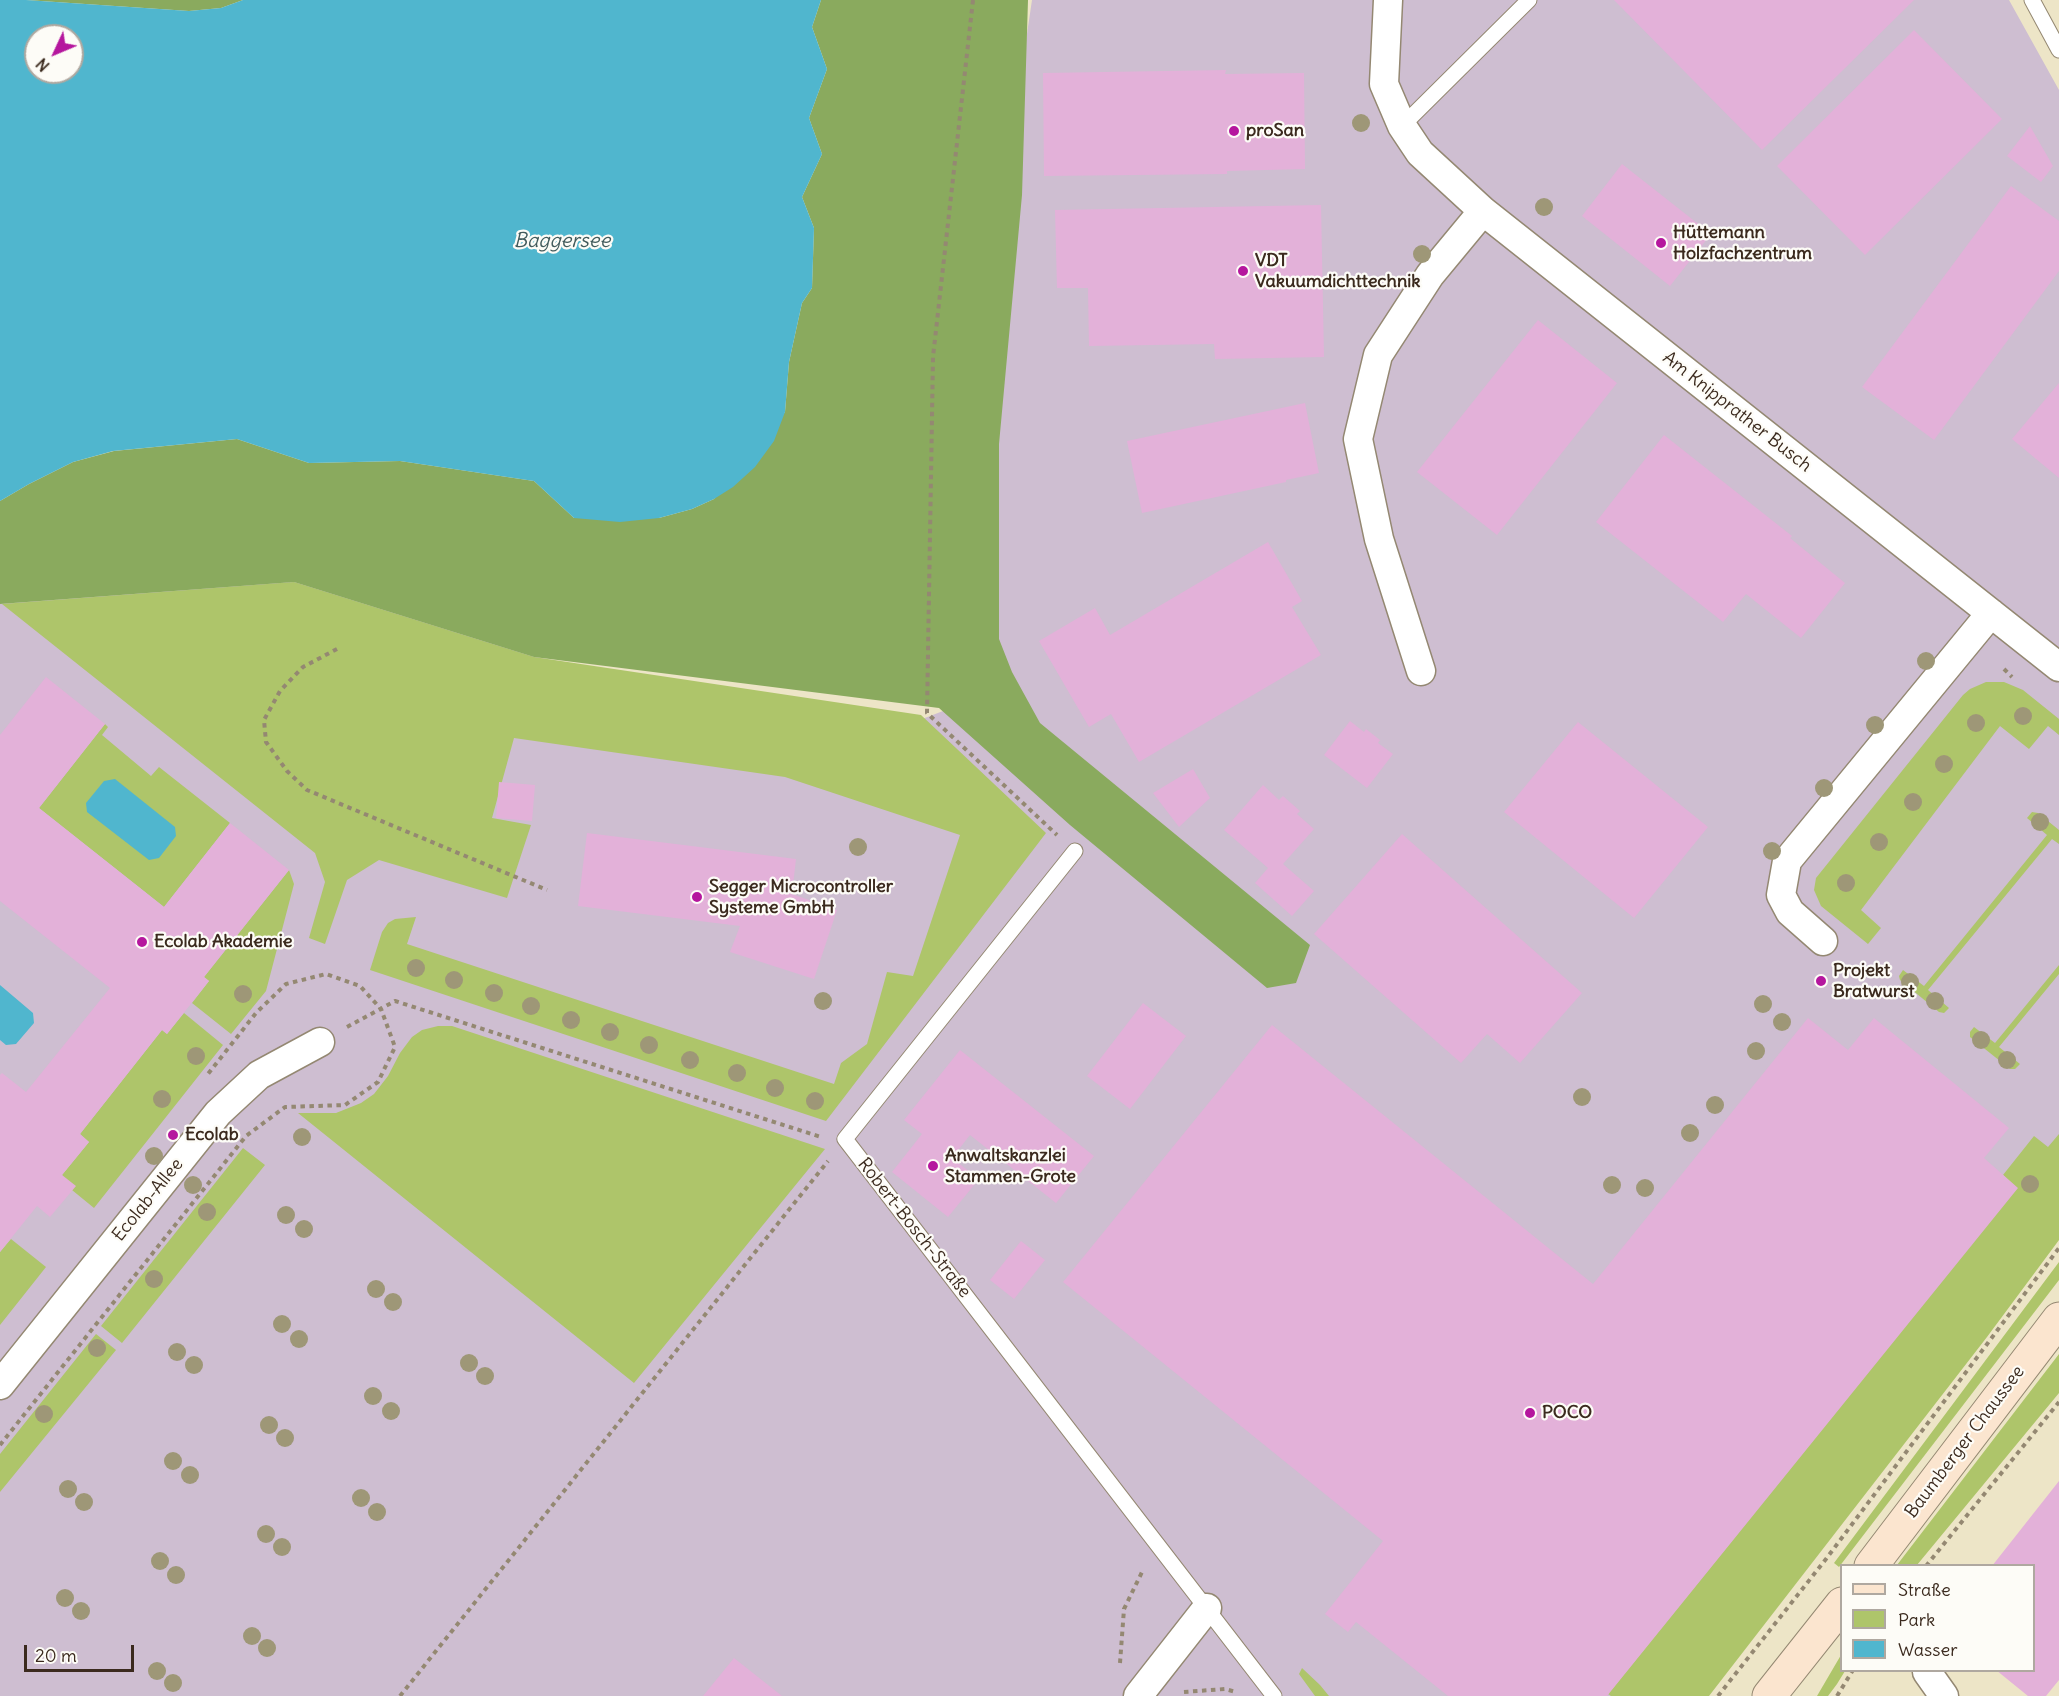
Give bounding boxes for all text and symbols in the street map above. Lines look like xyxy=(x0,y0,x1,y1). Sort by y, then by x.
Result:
north arrow xyxy=(24,24,84,84)
text: N xyxy=(31,54,54,76)
place label: proSan xyxy=(1246,120,1304,142)
marker: proSan xyxy=(1227,124,1241,138)
place label: Hüttemann Holzfachzentrum xyxy=(1673,222,1812,264)
water label: Baggersee xyxy=(514,229,610,253)
marker: Hüttemann Holzfachzentrum xyxy=(1654,236,1668,250)
place label: VDT Vakuumdichttechnik xyxy=(1255,250,1421,292)
marker: VDT Vakuumdichttechnik xyxy=(1236,264,1250,278)
street label: Am Knipprather Busch xyxy=(1658,347,1816,477)
place label: Segger Microcontroller Systeme GmbH xyxy=(709,876,893,918)
marker: Segger Microcontroller Systeme GmbH xyxy=(690,890,704,904)
place label: Ecolab Akademie xyxy=(154,931,292,953)
marker: Ecolab Akademie xyxy=(135,935,149,949)
place label: Projekt Bratwurst xyxy=(1833,960,1915,1002)
marker: Projekt Bratwurst xyxy=(1814,974,1828,988)
place label: Ecolab xyxy=(185,1124,239,1146)
marker: Ecolab xyxy=(166,1128,180,1142)
place label: Anwaltskanzlei Stammen-Grote xyxy=(945,1145,1076,1188)
street label: Ecolab-Allee xyxy=(108,1154,188,1246)
street label: Robert-Bosch-Straße xyxy=(853,1154,975,1302)
marker: Anwaltskanzlei Stammen-Grote xyxy=(926,1159,940,1173)
street label: Baumberger Chaussee xyxy=(1901,1362,2029,1522)
place label: POCO xyxy=(1542,1402,1592,1424)
marker: POCO xyxy=(1523,1406,1537,1420)
legend xyxy=(1840,1564,2035,1672)
text: Straße xyxy=(1898,1578,1951,1601)
text: Park xyxy=(1898,1608,1935,1631)
scale bar xyxy=(27,1633,136,1671)
text: Wasser xyxy=(1898,1638,1957,1661)
text: 20 m xyxy=(35,1644,77,1667)

